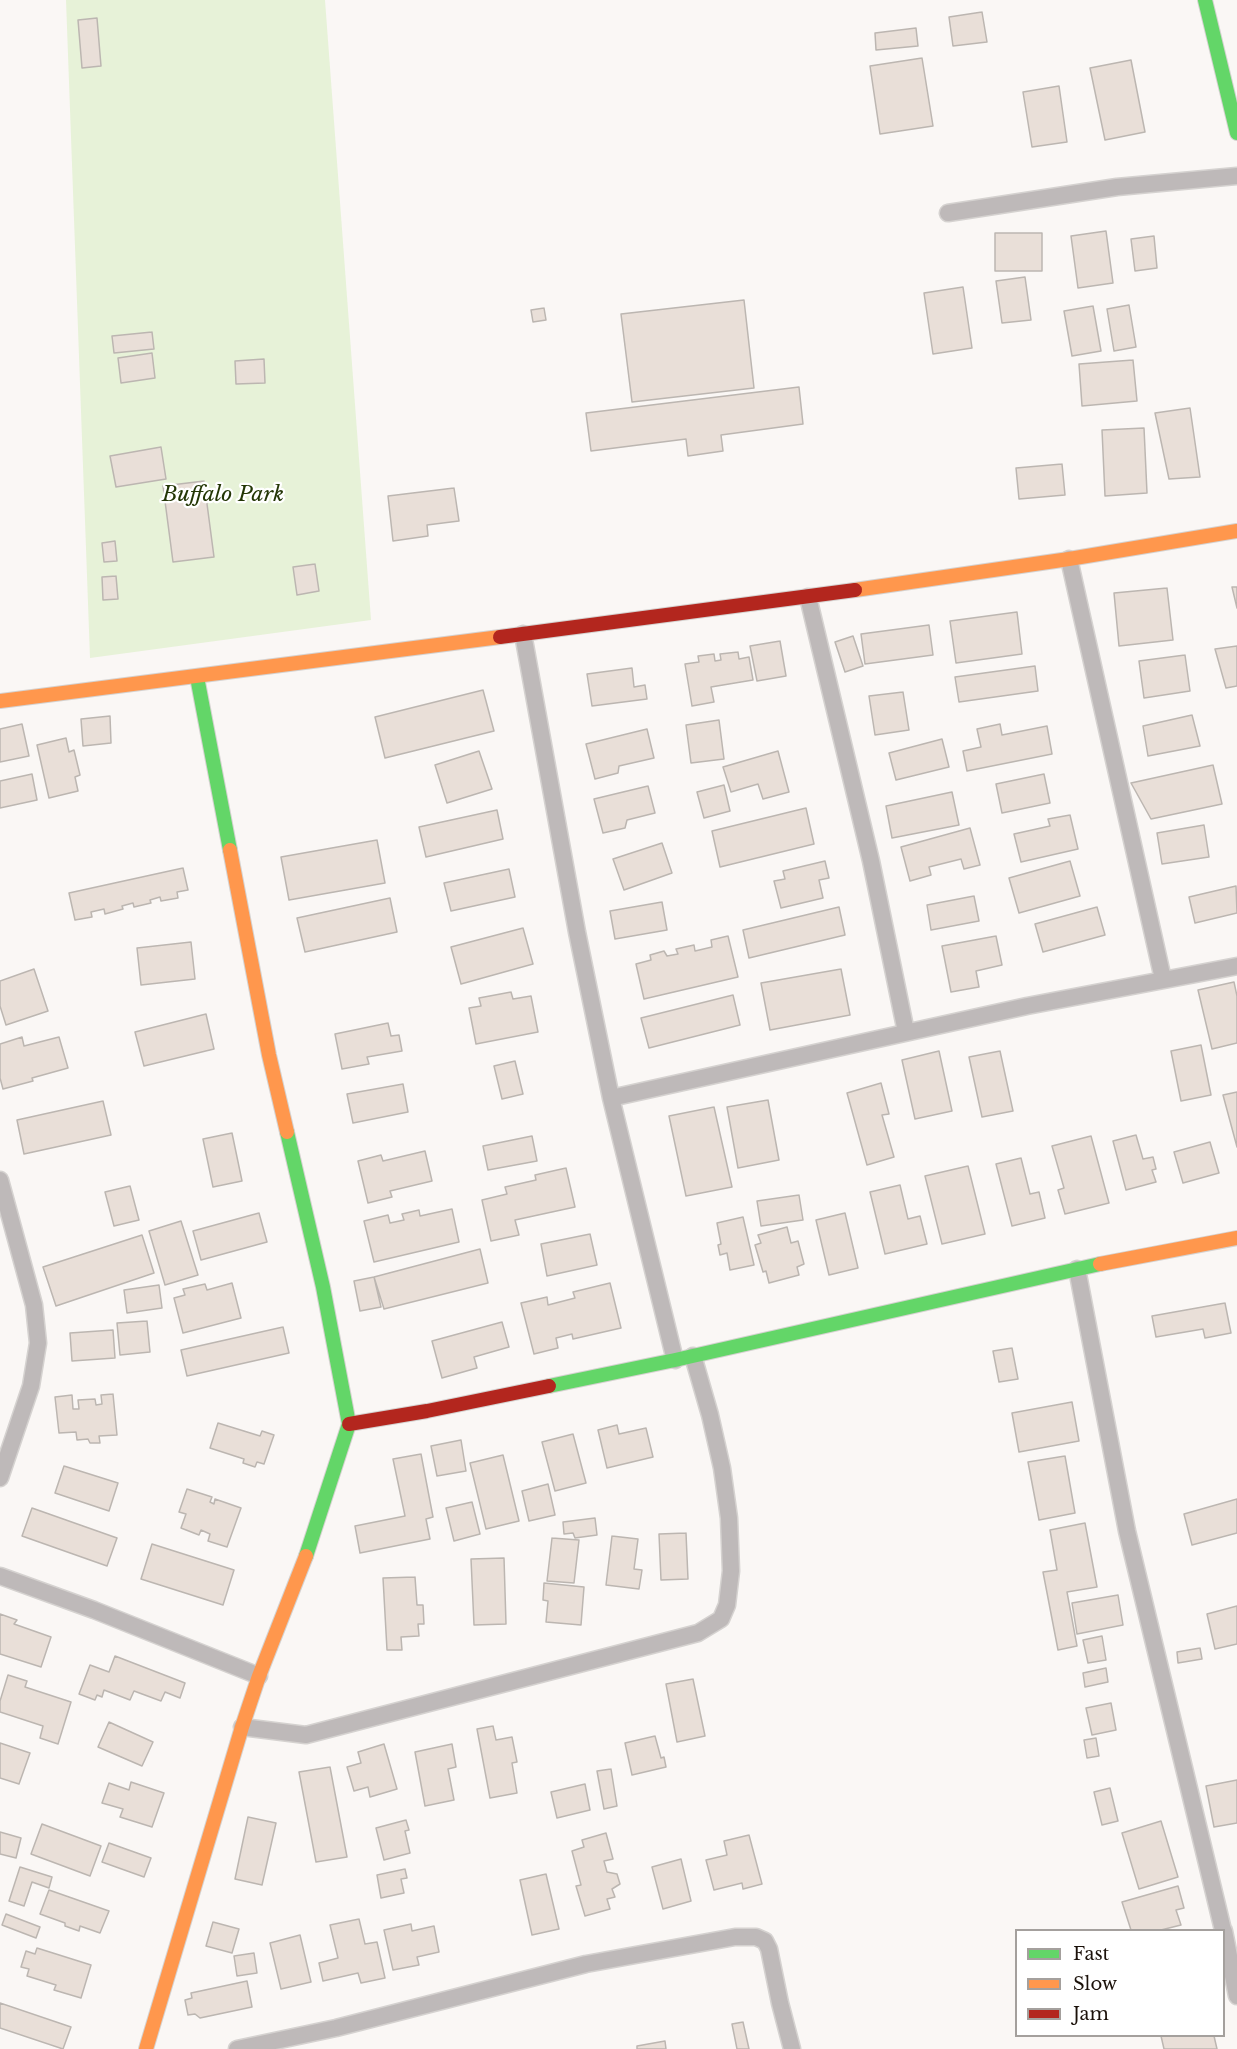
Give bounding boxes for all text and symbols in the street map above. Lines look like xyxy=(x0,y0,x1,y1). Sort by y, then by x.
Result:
park label: Buffalo Park xyxy=(162,482,284,508)
legend xyxy=(1015,1929,1225,2037)
text: Fast xyxy=(1073,1943,1109,1965)
text: Slow xyxy=(1073,1973,1117,1995)
text: Jam xyxy=(1073,2003,1109,2025)

